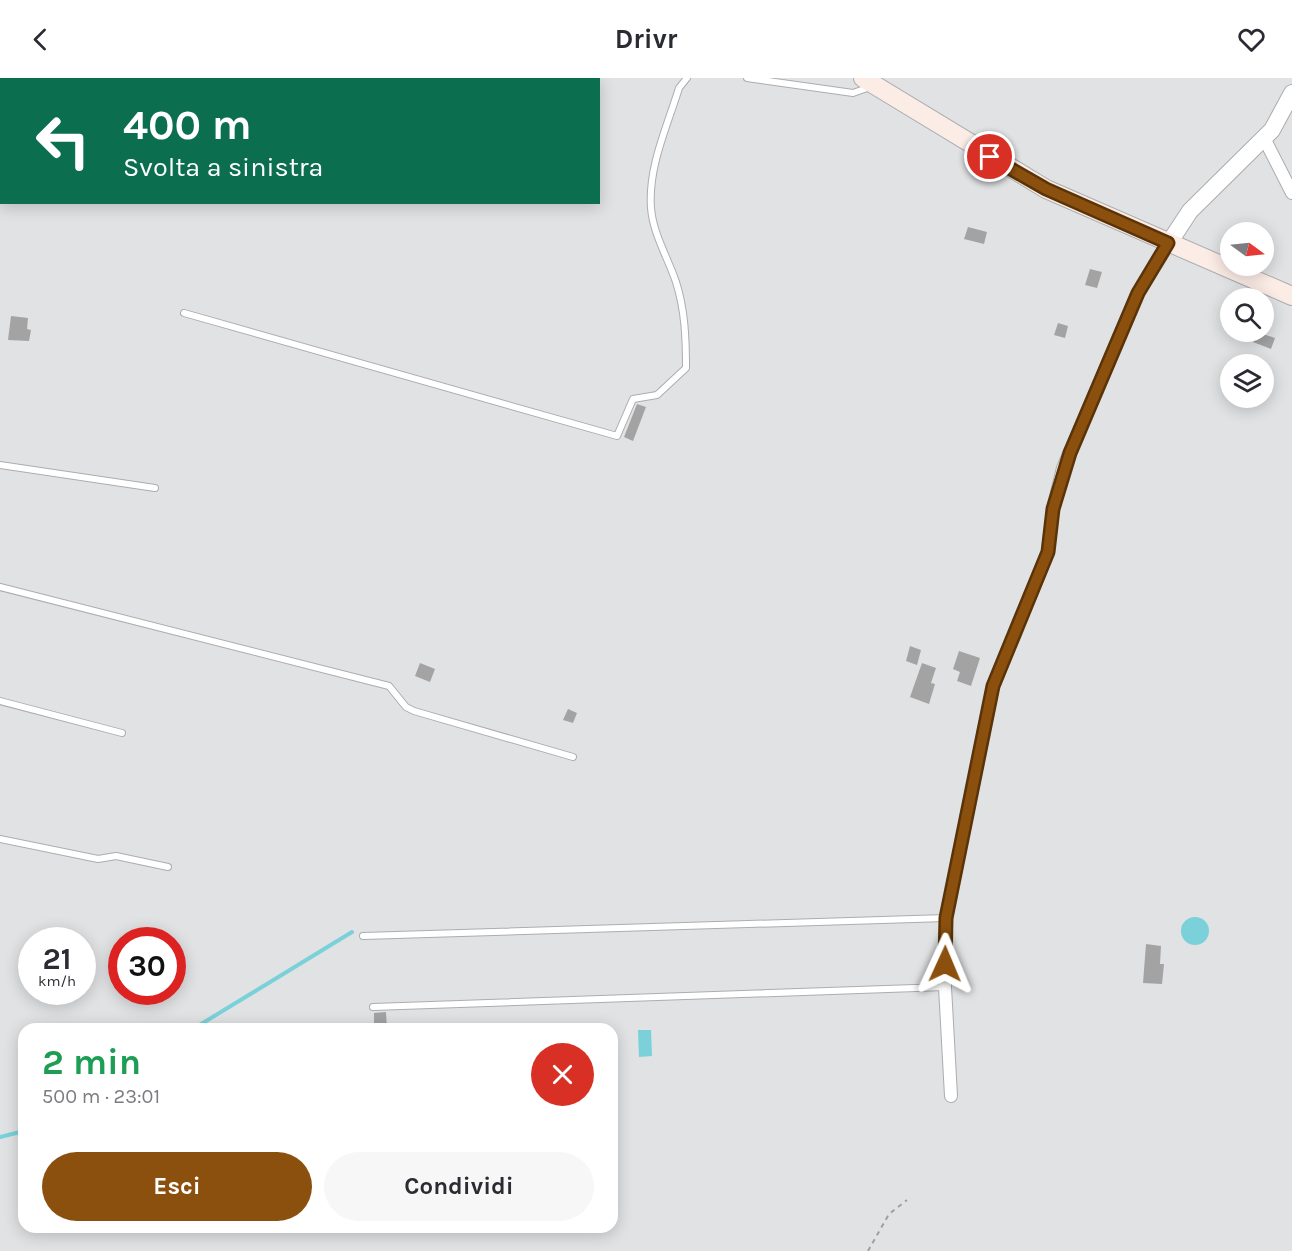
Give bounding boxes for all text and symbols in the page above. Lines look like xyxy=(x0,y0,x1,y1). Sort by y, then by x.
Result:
icon: back xyxy=(24,23,57,56)
text: Drivr xyxy=(615,23,677,55)
icon: heart xyxy=(1235,23,1268,56)
text: 400 m xyxy=(123,100,252,150)
icon: left xyxy=(24,102,102,180)
pin xyxy=(964,131,1015,182)
icon: arrive xyxy=(973,140,1006,173)
text: Svolta a sinistra xyxy=(123,151,323,183)
north arrow xyxy=(1220,222,1274,276)
map controls xyxy=(1220,222,1274,408)
button: search xyxy=(1220,288,1274,342)
button: layers xyxy=(1220,354,1274,408)
speed limit sign: 30 xyxy=(108,927,186,1005)
position arrow xyxy=(913,932,977,996)
text: 21 xyxy=(43,941,71,977)
text: km/h xyxy=(38,972,76,990)
text: 2 min xyxy=(42,1041,141,1083)
button: close xyxy=(531,1043,594,1106)
text: 500 m · 23:01 xyxy=(42,1085,160,1108)
button: Esci xyxy=(42,1152,312,1221)
button: Condividi xyxy=(324,1152,594,1221)

